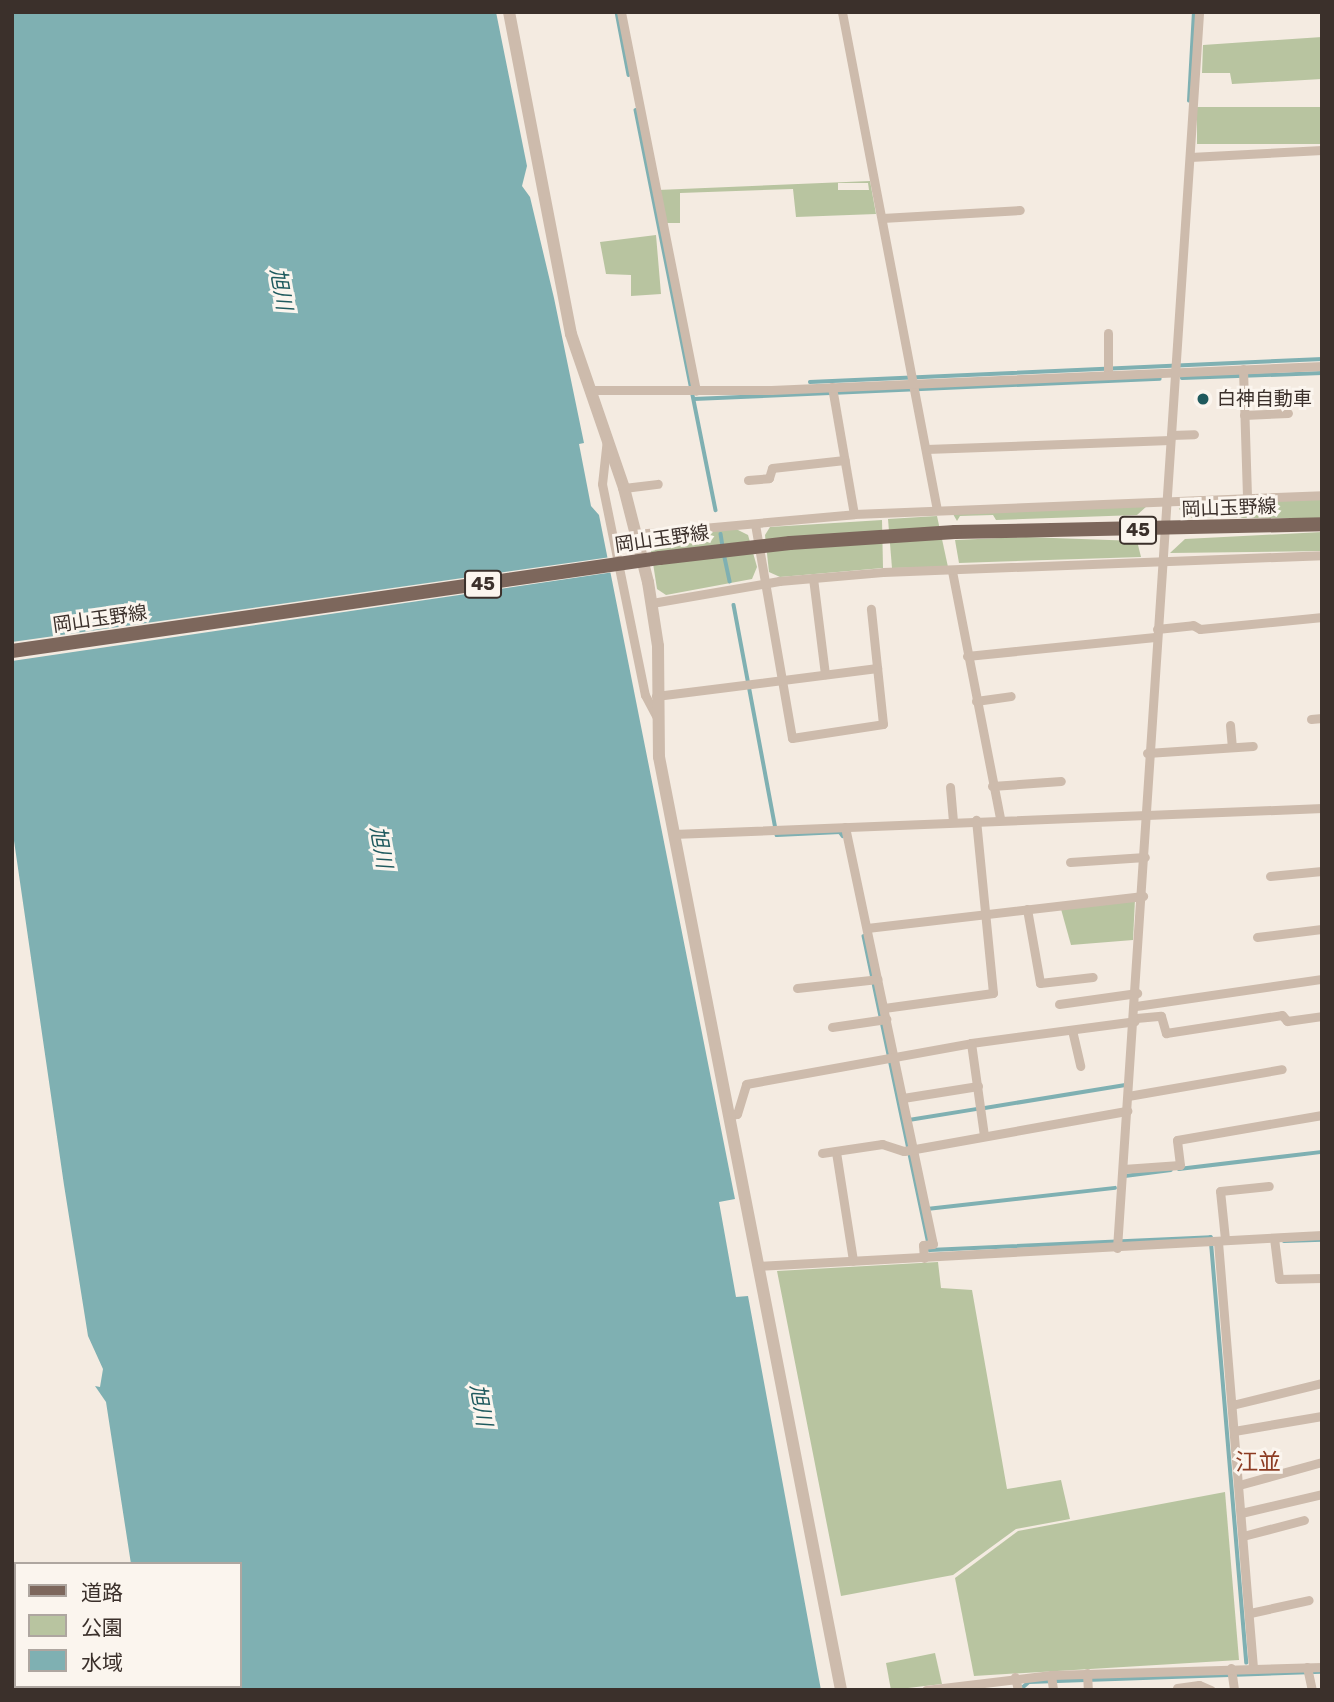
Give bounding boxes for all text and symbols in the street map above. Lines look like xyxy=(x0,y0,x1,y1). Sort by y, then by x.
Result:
water label: 旭川 xyxy=(265,266,297,312)
place label: 白神自動車 xyxy=(1217,388,1312,410)
marker: 白神自動車 xyxy=(1195,391,1211,407)
street label: 岡山玉野線 xyxy=(1181,495,1277,521)
road number: 45 xyxy=(1119,516,1157,544)
street label: 岡山玉野線 xyxy=(613,521,711,557)
road number: 45 xyxy=(464,570,502,598)
street label: 岡山玉野線 xyxy=(51,601,149,637)
water label: 旭川 xyxy=(365,824,397,870)
water label: 旭川 xyxy=(465,1382,497,1428)
district label: 江並 xyxy=(1235,1448,1281,1476)
legend xyxy=(14,1562,242,1688)
text: 道路 xyxy=(81,1580,123,1605)
text: 公園 xyxy=(81,1615,123,1640)
text: 水域 xyxy=(81,1650,123,1675)

